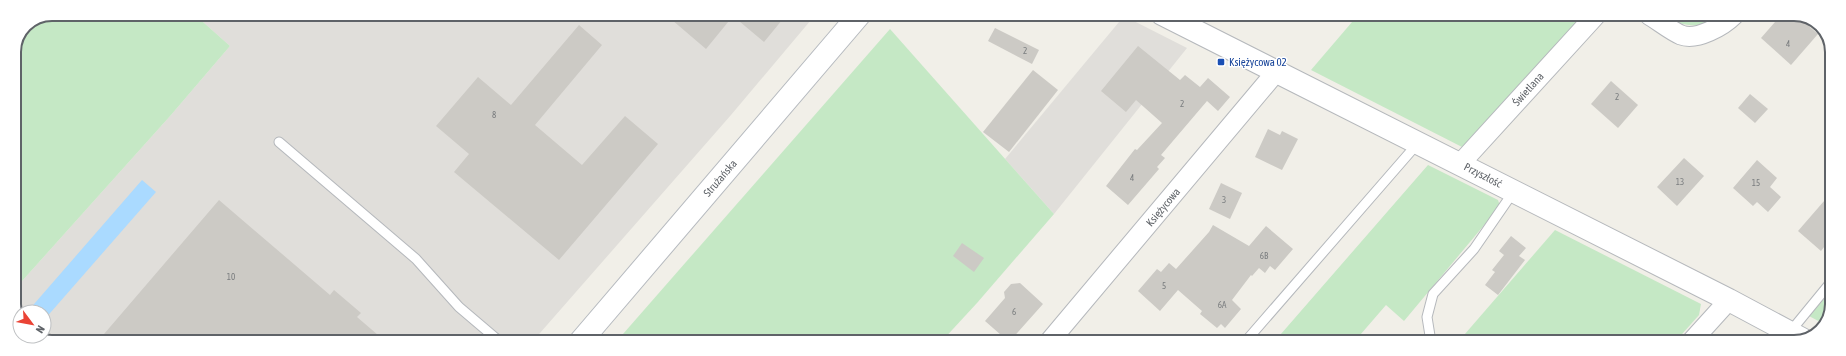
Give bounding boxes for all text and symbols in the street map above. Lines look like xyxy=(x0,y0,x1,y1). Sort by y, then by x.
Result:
house number: 4 xyxy=(1786,39,1790,49)
house number: 2 xyxy=(1023,46,1027,56)
place label: Księżycowa 02 xyxy=(1229,56,1287,68)
marker: Księżycowa 02 xyxy=(1216,57,1226,67)
street label: Świetlana xyxy=(1510,70,1546,108)
house number: 2 xyxy=(1615,92,1619,102)
house number: 2 xyxy=(1180,99,1184,109)
house number: 8 xyxy=(492,110,496,120)
street label: Strużańska xyxy=(701,157,739,199)
street label: Przyszłość xyxy=(1462,160,1505,190)
house number: 4 xyxy=(1130,173,1134,183)
house number: 13 xyxy=(1676,177,1684,187)
house number: 15 xyxy=(1752,178,1760,188)
street label: Księżycowa xyxy=(1144,186,1182,228)
house number: 3 xyxy=(1222,195,1226,205)
house number: 6B xyxy=(1260,251,1269,261)
house number: 10 xyxy=(227,272,235,282)
house number: 5 xyxy=(1162,281,1166,291)
house number: 6A xyxy=(1218,300,1227,310)
north arrow xyxy=(12,304,52,344)
house number: 6 xyxy=(1012,307,1016,317)
text: N xyxy=(34,323,47,335)

